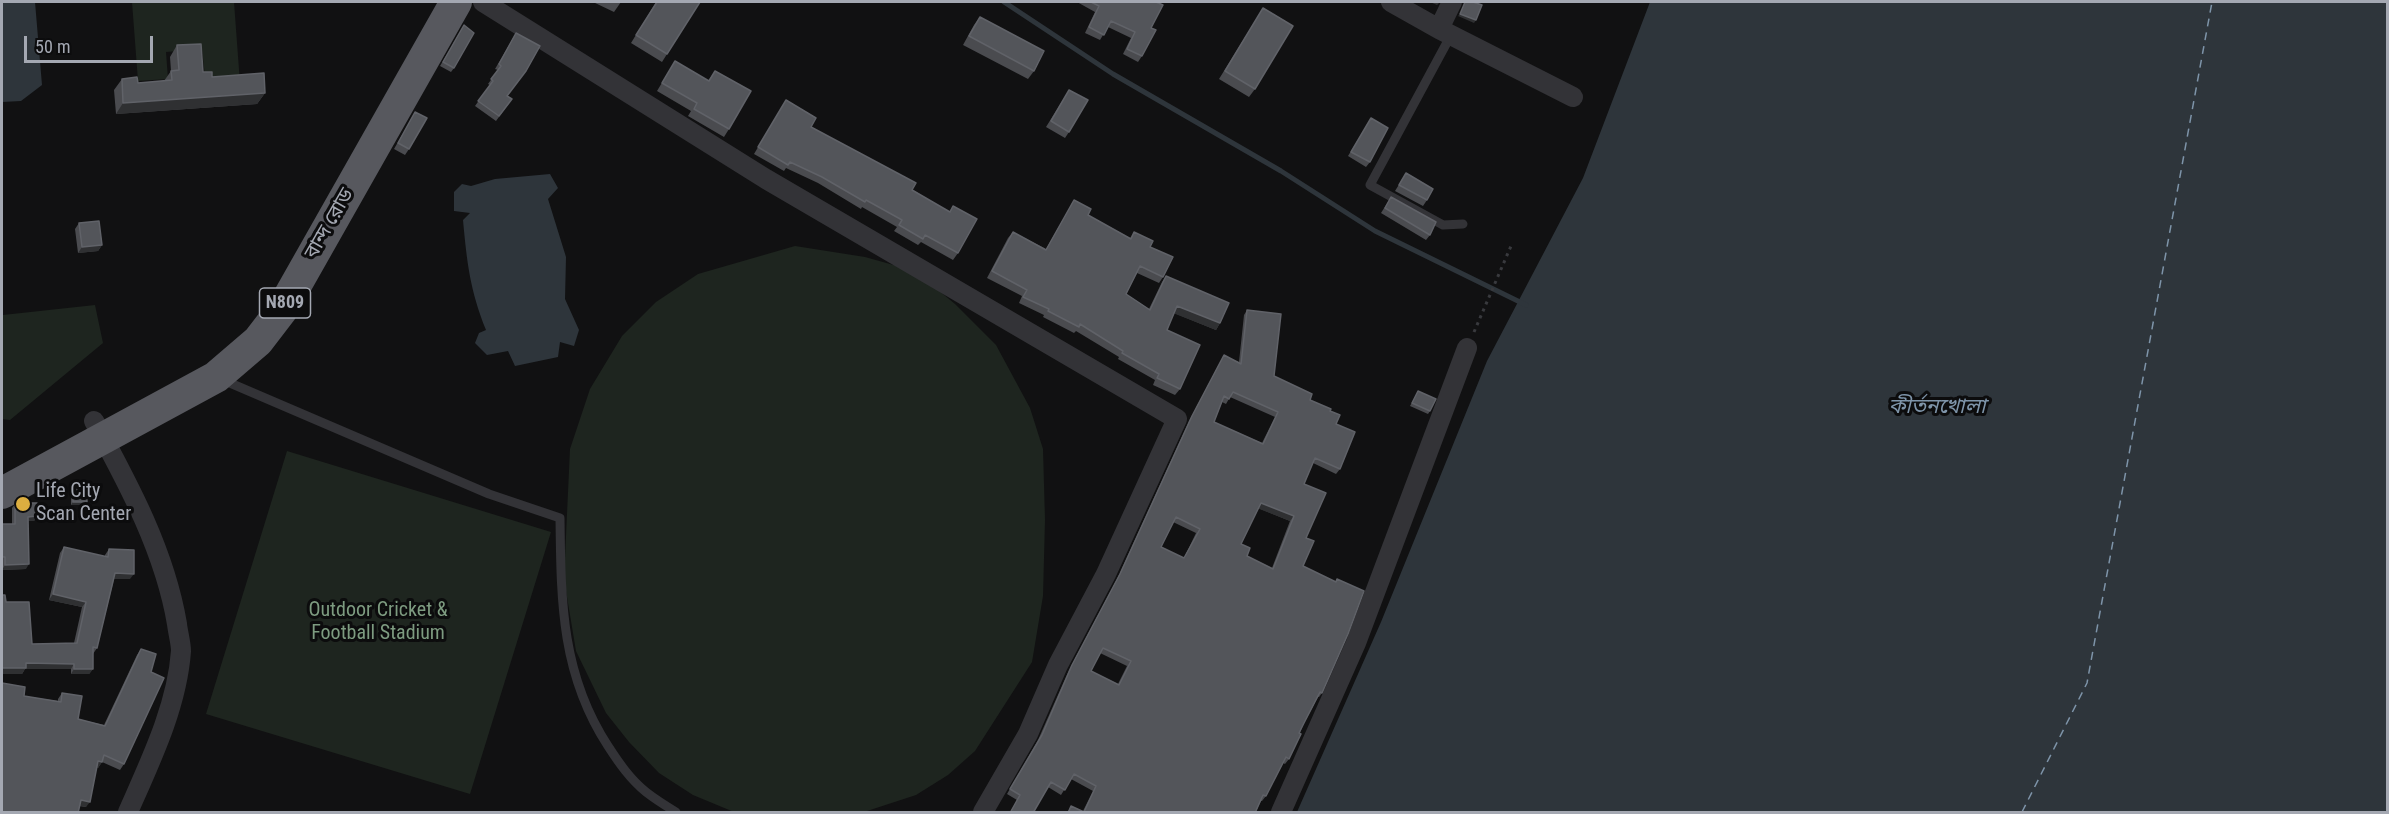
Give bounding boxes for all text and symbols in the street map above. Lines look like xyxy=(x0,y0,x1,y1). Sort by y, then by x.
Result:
scale bar xyxy=(27,24,156,62)
text: 50 m xyxy=(35,36,70,57)
street label: বান্দ রোড xyxy=(300,184,360,264)
road number: N809 xyxy=(260,288,310,318)
water label: কীর্তনখোলা xyxy=(1888,395,1986,421)
place label: Life City Scan Center xyxy=(36,480,131,527)
marker: Life City Scan Center xyxy=(14,495,32,513)
park label: Outdoor Cricket & Football Stadium xyxy=(308,599,448,646)

